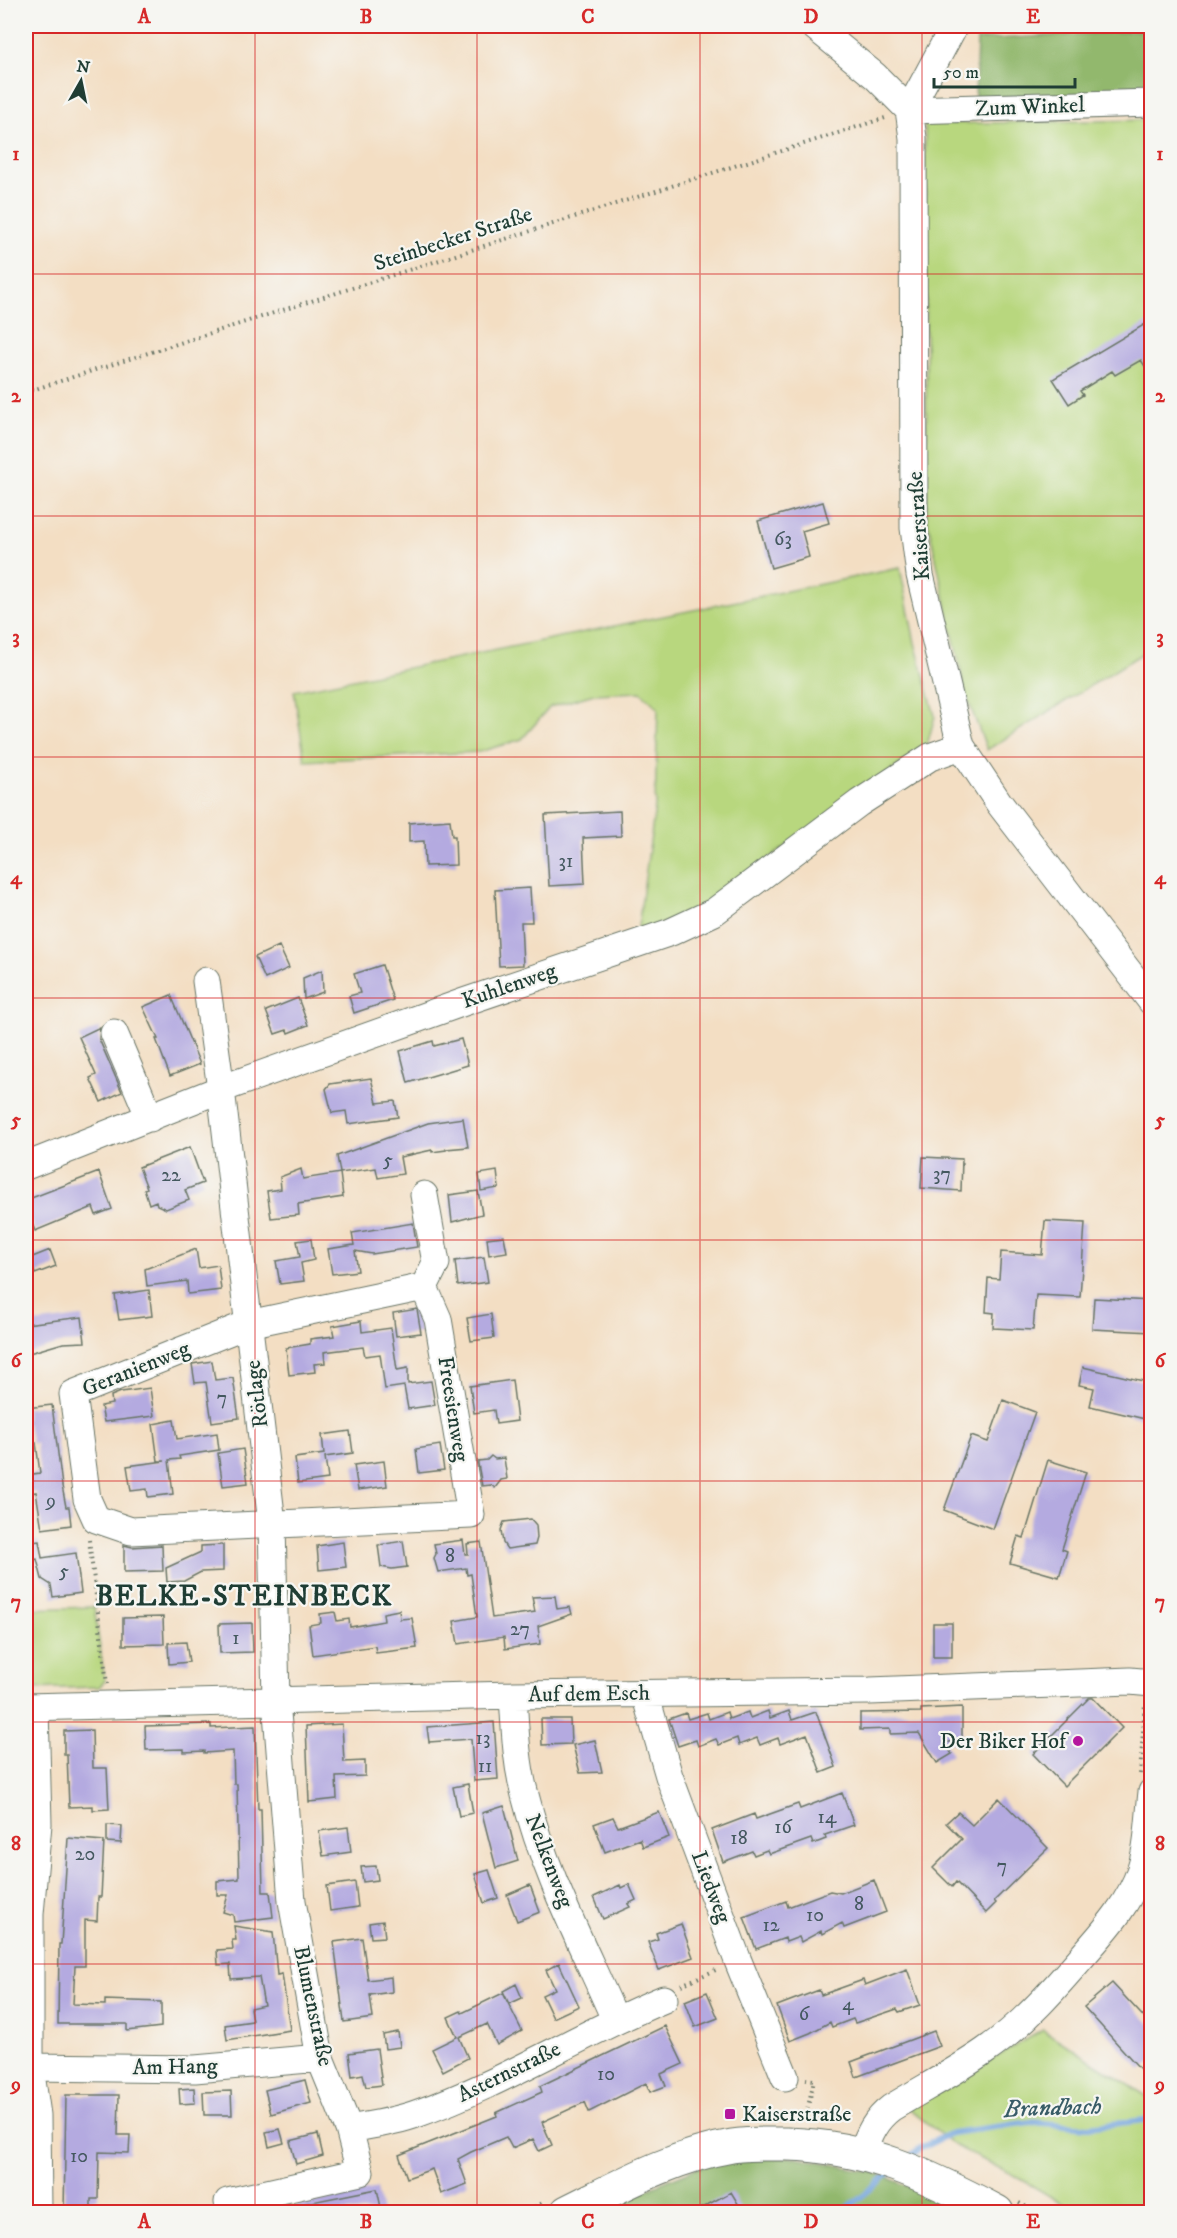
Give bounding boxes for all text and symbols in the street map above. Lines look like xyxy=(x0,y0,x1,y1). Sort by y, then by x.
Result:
text: A xyxy=(137,5,152,30)
text: B xyxy=(360,5,372,30)
text: C xyxy=(581,5,595,30)
text: D xyxy=(804,5,819,30)
text: E xyxy=(1026,5,1040,30)
north arrow xyxy=(51,51,111,111)
scale bar xyxy=(934,51,1075,89)
text: N xyxy=(75,56,91,78)
text: 50 m xyxy=(943,62,979,84)
street label: Zum Winkel xyxy=(975,92,1086,122)
text: 1 xyxy=(12,142,20,167)
text: 1 xyxy=(1156,142,1164,167)
street label: Steinbecker Straße xyxy=(370,201,536,277)
text: 2 xyxy=(11,384,22,409)
text: 2 xyxy=(1155,384,1166,409)
street label: Kaiserstraße xyxy=(902,470,936,582)
house number: 63 xyxy=(774,527,792,552)
text: 3 xyxy=(12,625,20,650)
text: 3 xyxy=(1156,625,1164,650)
house number: 31 xyxy=(559,849,573,874)
text: 4 xyxy=(10,866,23,891)
text: 4 xyxy=(1154,866,1167,891)
street label: Kuhlenweg xyxy=(458,957,560,1015)
text: 5 xyxy=(10,1108,21,1133)
text: 5 xyxy=(1154,1108,1165,1133)
house number: 5 xyxy=(383,1148,393,1173)
house number: 37 xyxy=(933,1162,951,1187)
house number: 22 xyxy=(161,1163,181,1188)
street label: Geranienweg xyxy=(78,1335,194,1403)
text: 6 xyxy=(11,1349,23,1374)
text: 6 xyxy=(1155,1349,1167,1374)
street label: Freesienweg xyxy=(431,1354,475,1464)
street label: Rötlage xyxy=(239,1359,275,1429)
house number: 7 xyxy=(217,1386,227,1411)
house number: 9 xyxy=(45,1489,56,1514)
house number: 8 xyxy=(445,1544,455,1569)
house number: 5 xyxy=(59,1559,69,1584)
district label: BELKE-STEINBECK xyxy=(95,1579,393,1614)
text: 7 xyxy=(11,1590,21,1615)
text: 7 xyxy=(1155,1590,1165,1615)
house number: 27 xyxy=(510,1617,530,1642)
house number: 1 xyxy=(232,1626,240,1651)
street label: Auf dem Esch xyxy=(528,1679,650,1709)
house number: 13 xyxy=(476,1726,490,1751)
place label: Der Biker Hof xyxy=(940,1728,1070,1755)
marker: Der Biker Hof xyxy=(1071,1734,1085,1748)
house number: 11 xyxy=(478,1754,492,1779)
house number: 14 xyxy=(818,1805,837,1830)
street label: Nelkenweg xyxy=(519,1810,579,1912)
house number: 16 xyxy=(774,1815,792,1840)
house number: 18 xyxy=(730,1826,748,1851)
text: 8 xyxy=(11,1832,21,1857)
text: 8 xyxy=(1155,1832,1165,1857)
house number: 20 xyxy=(75,1842,95,1867)
street label: Liedweg xyxy=(685,1847,737,1927)
house number: 7 xyxy=(997,1854,1007,1879)
house number: 8 xyxy=(854,1892,864,1917)
house number: 10 xyxy=(806,1903,824,1928)
house number: 12 xyxy=(762,1913,780,1938)
street label: Blumenstraße xyxy=(287,1943,339,2069)
house number: 4 xyxy=(842,1992,854,2017)
house number: 6 xyxy=(799,2002,810,2027)
street label: Asternstraße xyxy=(453,2035,565,2109)
street label: Am Hang xyxy=(132,2053,218,2081)
house number: 10 xyxy=(597,2062,615,2087)
text: 9 xyxy=(9,2073,21,2098)
text: 9 xyxy=(1153,2073,1165,2098)
water label: Brandbach xyxy=(1003,2091,1103,2125)
place label: Kaiserstraße xyxy=(742,2101,851,2128)
marker: Kaiserstraße xyxy=(723,2107,737,2121)
house number: 10 xyxy=(70,2144,88,2169)
text: A xyxy=(137,2210,152,2235)
text: B xyxy=(360,2210,372,2235)
text: C xyxy=(581,2210,595,2235)
text: D xyxy=(804,2210,819,2235)
text: E xyxy=(1026,2210,1040,2235)

